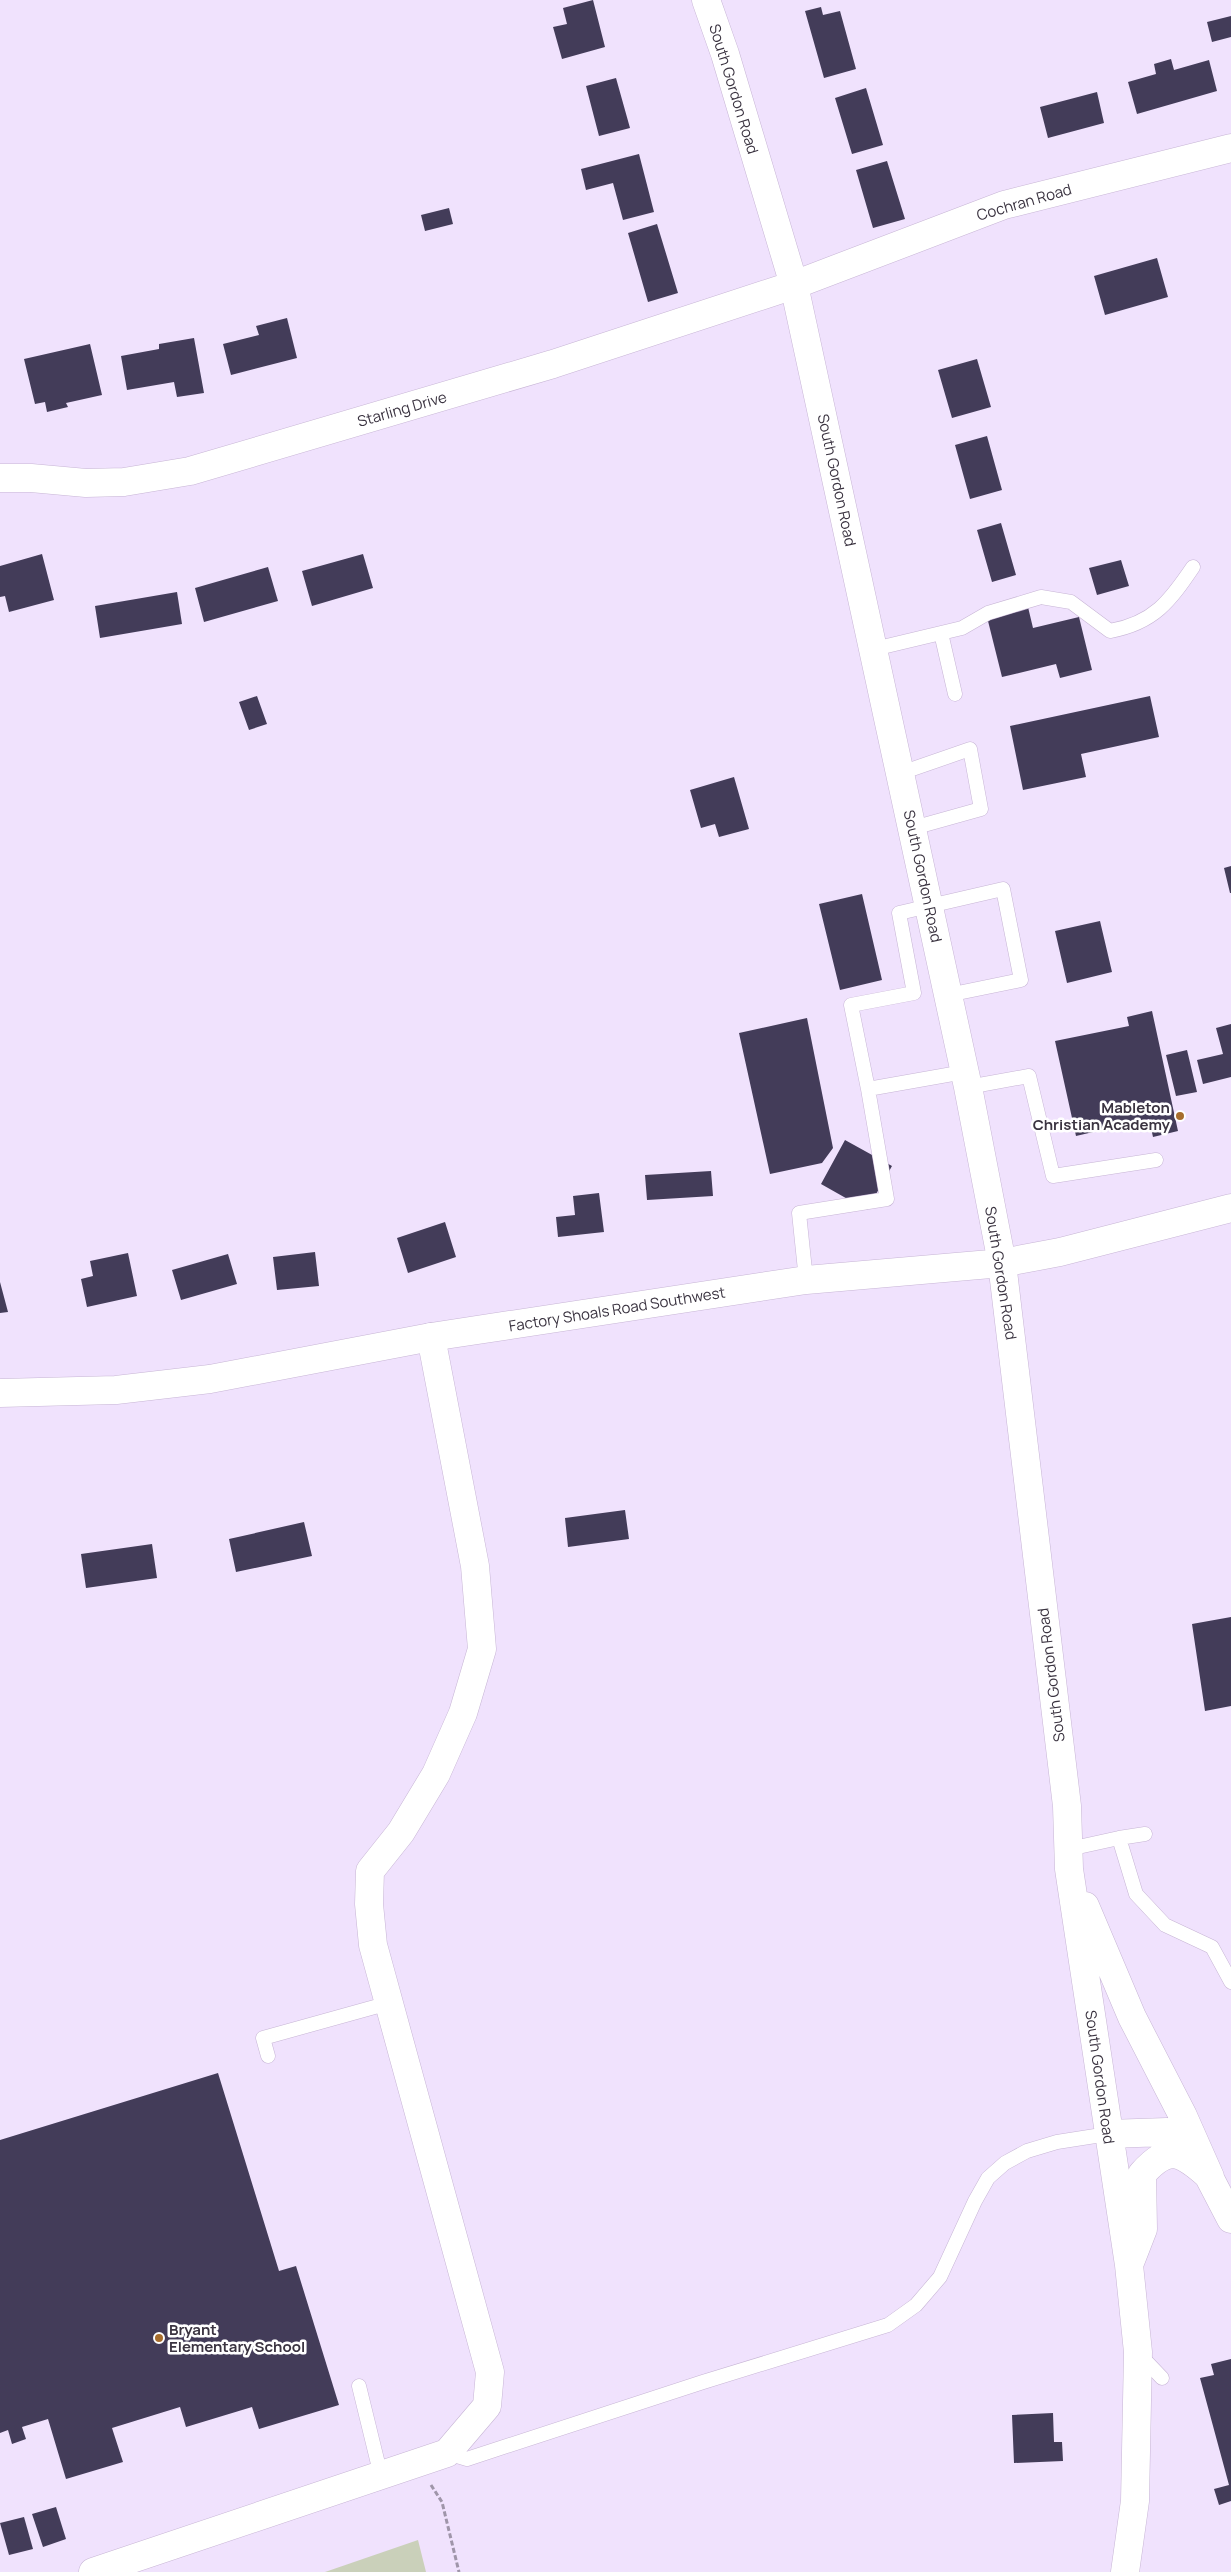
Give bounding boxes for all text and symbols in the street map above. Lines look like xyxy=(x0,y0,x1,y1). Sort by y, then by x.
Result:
street label: South Gordon Road xyxy=(704,21,764,157)
street label: Cochran Road xyxy=(974,178,1074,226)
street label: Starling Drive xyxy=(355,386,449,432)
street label: South Gordon Road xyxy=(813,412,861,548)
street label: South Gordon Road xyxy=(899,808,947,944)
place label: Mableton Christian Academy xyxy=(1033,1097,1171,1135)
marker: Mableton Christian Academy xyxy=(1174,1110,1186,1122)
street label: South Gordon Road xyxy=(980,1205,1022,1341)
street label: Factory Shoals Road Southwest xyxy=(507,1282,727,1336)
street label: South Gordon Road xyxy=(1032,1607,1070,1743)
street label: South Gordon Road xyxy=(1080,2009,1120,2145)
place label: Bryant Elementary School xyxy=(169,2319,305,2357)
marker: Bryant Elementary School xyxy=(153,2332,165,2344)

